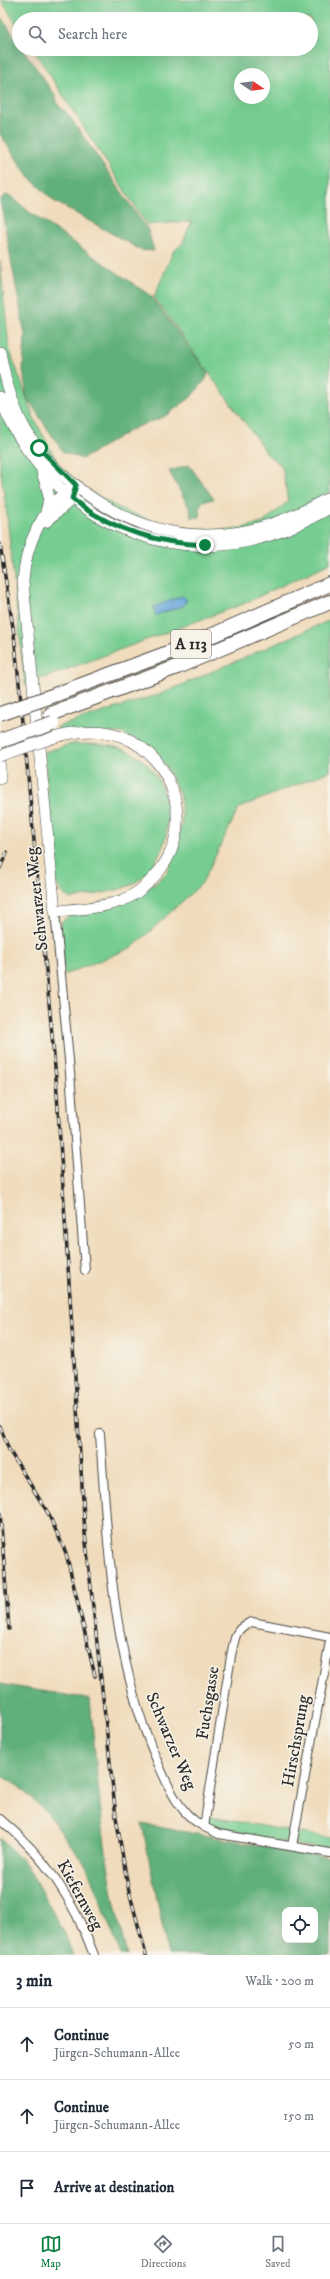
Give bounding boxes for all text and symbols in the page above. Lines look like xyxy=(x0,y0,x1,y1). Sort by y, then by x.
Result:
search box xyxy=(12,12,318,56)
icon: search xyxy=(26,23,48,45)
text: Search here xyxy=(58,25,127,44)
north arrow xyxy=(234,68,270,104)
route start xyxy=(30,439,48,457)
route end xyxy=(196,536,214,554)
road number: A 113 xyxy=(171,630,211,658)
street label: Schwarzer Weg xyxy=(21,845,53,952)
street label: Fuchsgasse xyxy=(191,1665,225,1741)
street label: Schwarzer Weg xyxy=(141,1689,202,1794)
street label: Hirschsprung xyxy=(277,1693,315,1789)
street label: Kiefernweg xyxy=(52,1856,109,1935)
map controls xyxy=(282,1907,318,1943)
button: locate xyxy=(282,1907,318,1943)
text: 3 min xyxy=(16,1970,52,1992)
text: Walk · 200 m xyxy=(245,1973,314,1989)
text: Continue xyxy=(54,2026,109,2045)
icon: ahead xyxy=(16,2033,38,2055)
text: 50 m xyxy=(288,2036,314,2052)
text: Jürgen-Schumann-Allee xyxy=(54,2045,180,2061)
text: Continue xyxy=(54,2098,109,2117)
icon: ahead xyxy=(16,2105,38,2127)
text: 150 m xyxy=(283,2108,314,2124)
text: Jürgen-Schumann-Allee xyxy=(54,2117,180,2133)
icon: arrive xyxy=(16,2177,38,2199)
text: Arrive at destination xyxy=(54,2178,174,2197)
tab: Map xyxy=(40,2233,62,2271)
tab: Directions xyxy=(141,2233,186,2271)
tab: Saved xyxy=(265,2233,290,2271)

